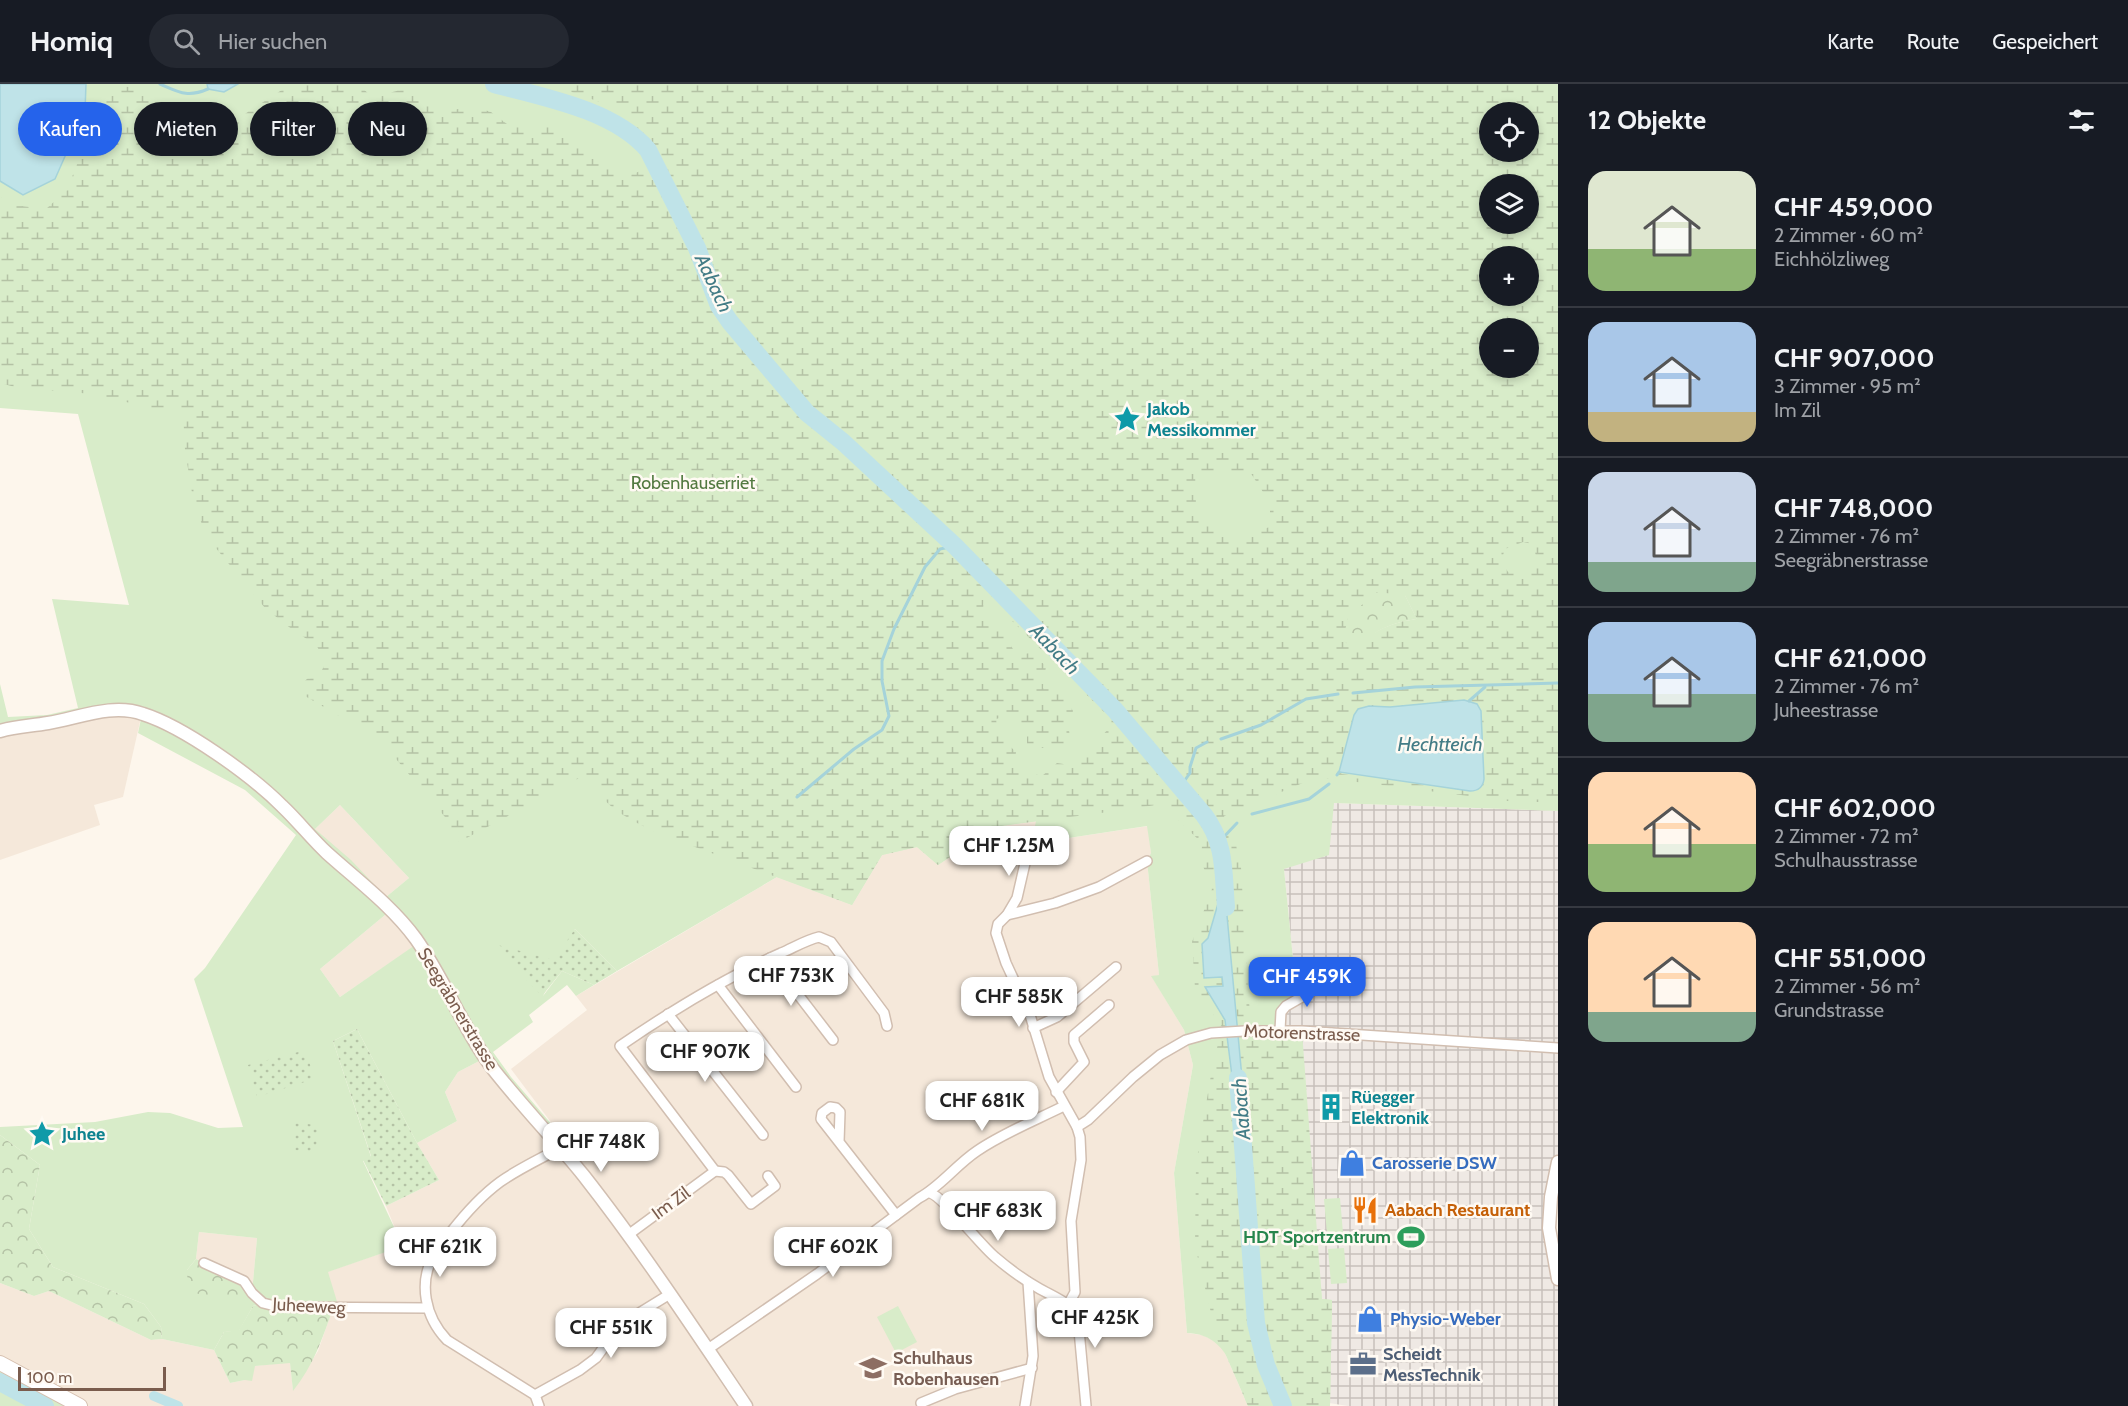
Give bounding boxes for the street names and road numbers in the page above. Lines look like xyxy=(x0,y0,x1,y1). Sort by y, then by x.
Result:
street label: Seegräbnerstrasse xyxy=(413,944,503,1074)
street label: Motorenstrasse xyxy=(1243,1020,1361,1046)
street label: Im Zil xyxy=(648,1181,695,1224)
street label: Juheeweg xyxy=(271,1293,347,1319)

